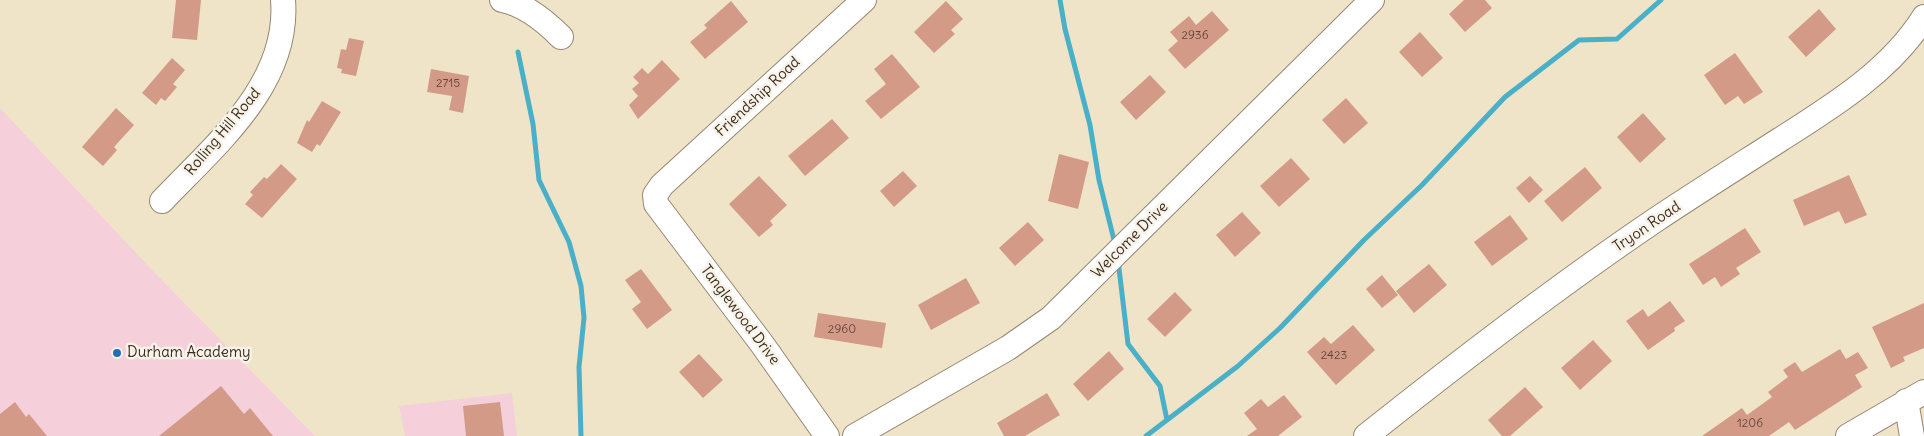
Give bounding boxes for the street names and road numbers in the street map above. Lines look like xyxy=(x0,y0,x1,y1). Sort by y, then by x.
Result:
street label: Friendship Road xyxy=(712,53,804,141)
street label: Rolling Hill Road xyxy=(181,85,265,179)
street label: Welcome Drive xyxy=(1088,198,1172,282)
street label: Tryon Road xyxy=(1610,198,1684,256)
street label: Tanglewood Drive xyxy=(697,261,783,369)

